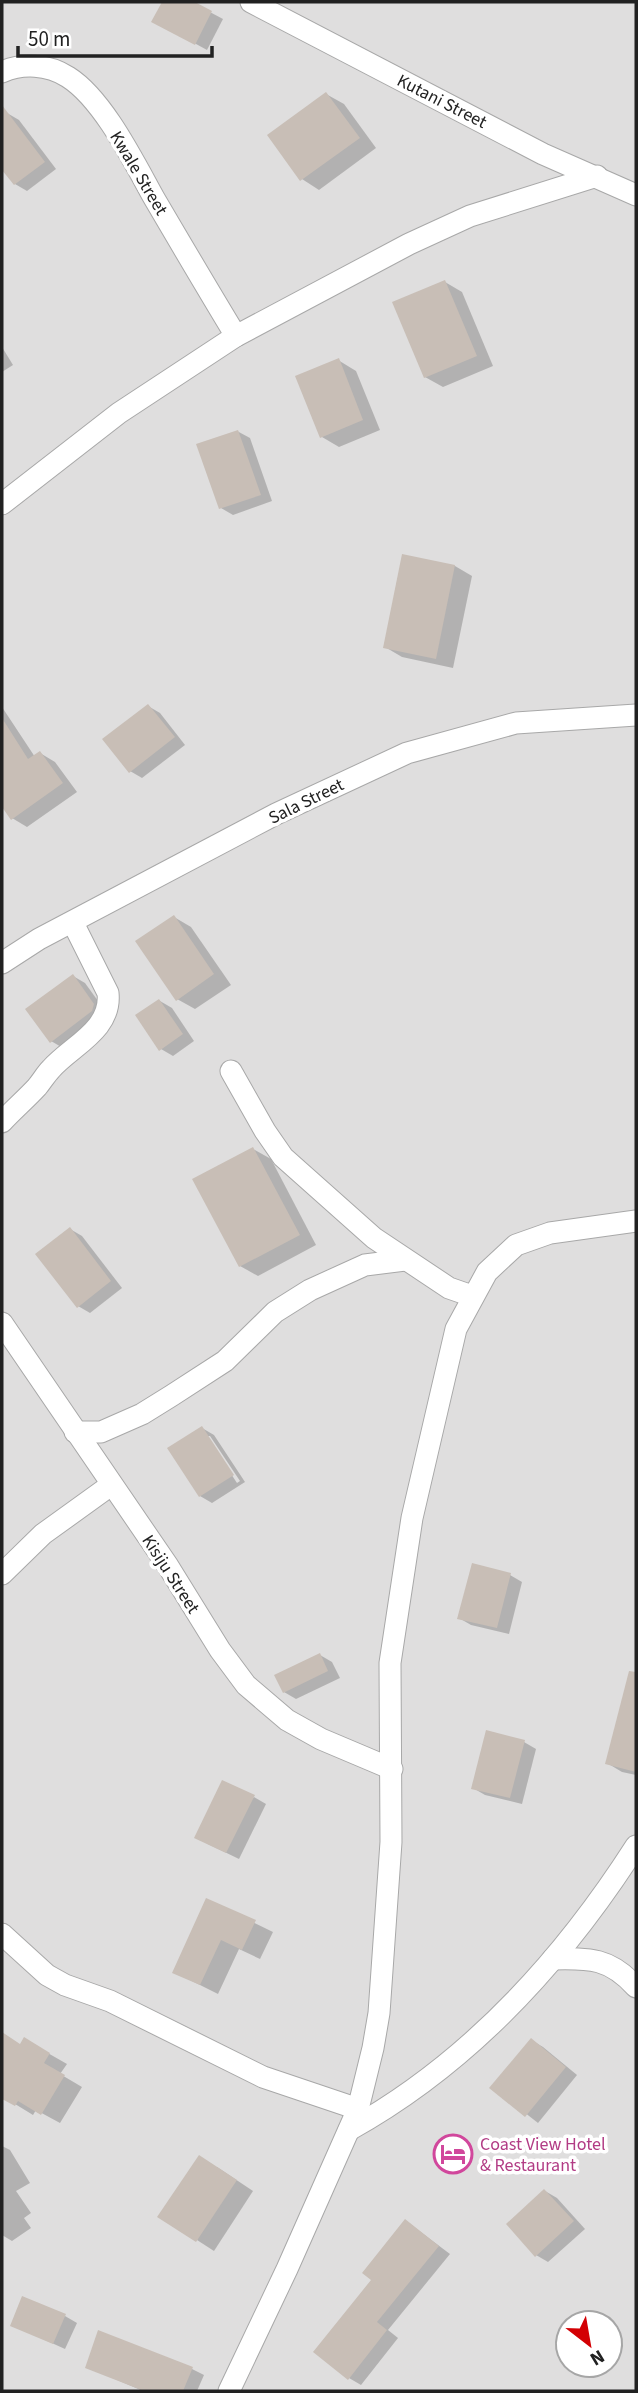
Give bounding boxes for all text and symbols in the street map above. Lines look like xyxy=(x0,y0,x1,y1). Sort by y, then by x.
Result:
scale bar xyxy=(18,14,212,58)
text: 50 m xyxy=(28,24,70,54)
street label: Kutani Street xyxy=(393,68,491,135)
street label: Kwale Street xyxy=(104,126,174,220)
street label: Sala Street xyxy=(264,772,348,830)
street label: Kisiju Street xyxy=(136,1530,206,1619)
place label: Coast View Hotel & Restaurant xyxy=(480,2132,606,2178)
hotel icon: Coast View Hotel & Restaurant xyxy=(432,2133,474,2175)
north arrow xyxy=(554,2309,624,2379)
text: N xyxy=(585,2342,609,2372)

